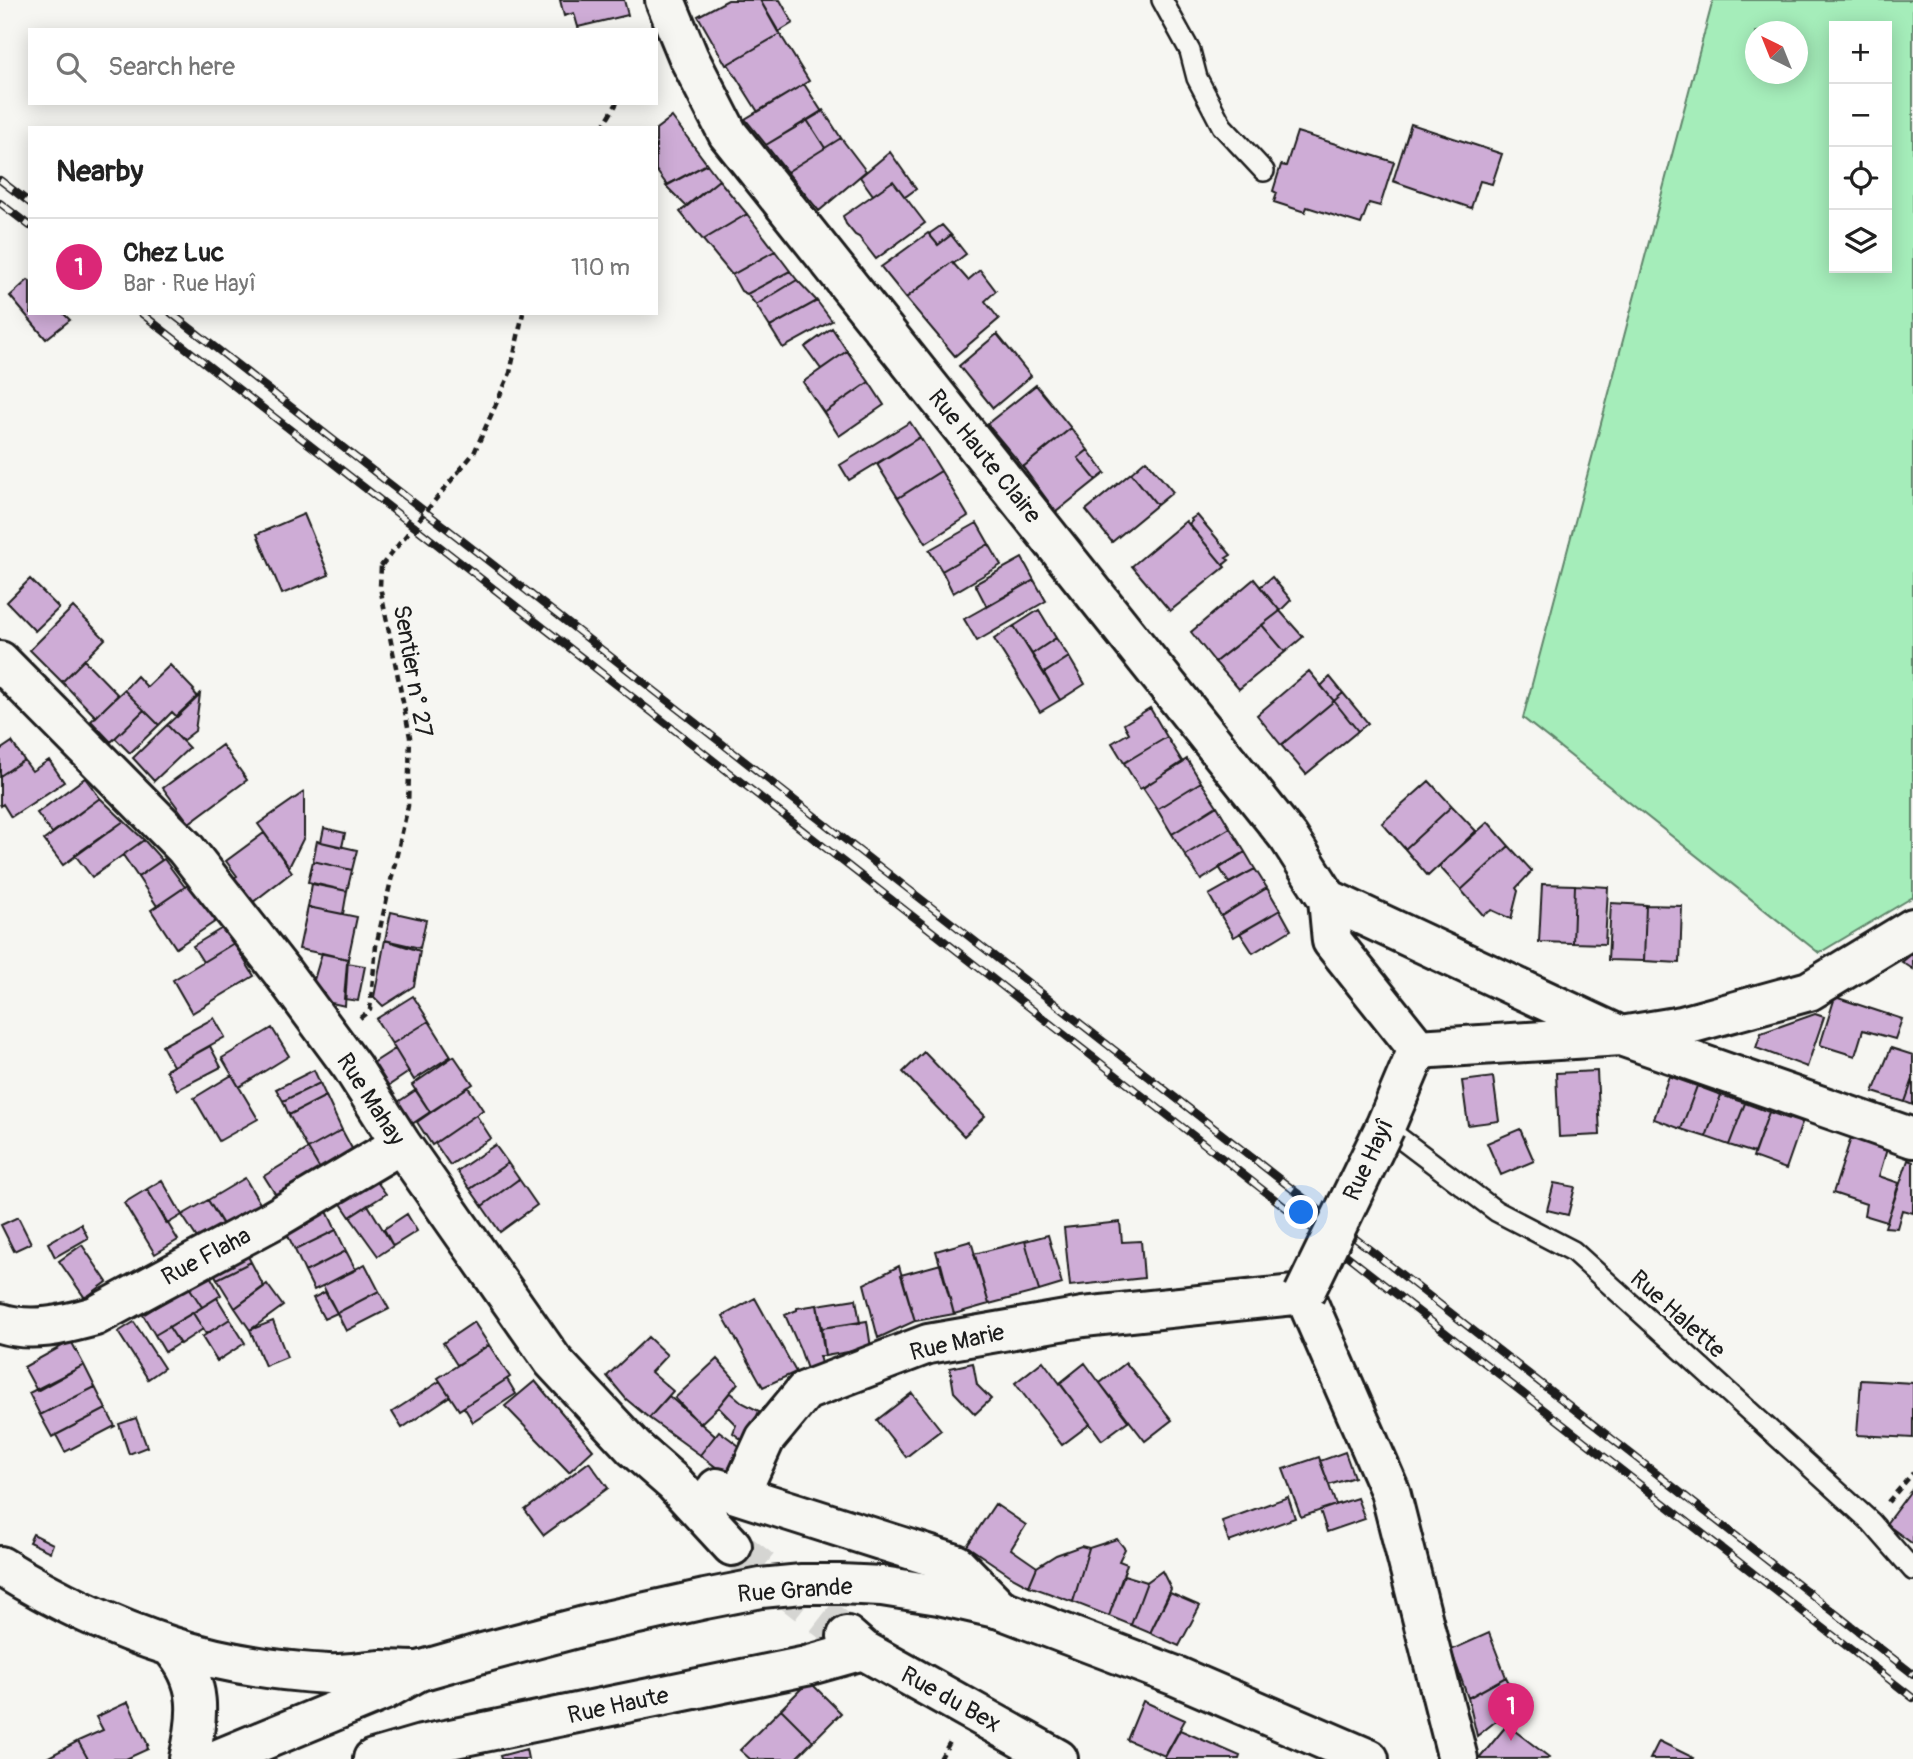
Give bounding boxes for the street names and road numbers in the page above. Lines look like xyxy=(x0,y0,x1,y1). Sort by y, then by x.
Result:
street label: Rue Haute Claire xyxy=(922,384,1047,529)
street label: Sentier n° 27 xyxy=(387,603,438,740)
street label: Rue Mahay xyxy=(330,1048,411,1151)
street label: Rue Hayî xyxy=(1337,1115,1400,1206)
street label: Rue Flaha xyxy=(157,1221,256,1292)
street label: Rue Halette xyxy=(1624,1264,1731,1365)
street label: Rue Marie xyxy=(907,1318,1007,1367)
street label: Rue Grande xyxy=(736,1572,854,1609)
street label: Rue du Bex xyxy=(896,1660,1006,1739)
street label: Rue Haute xyxy=(565,1681,671,1730)

